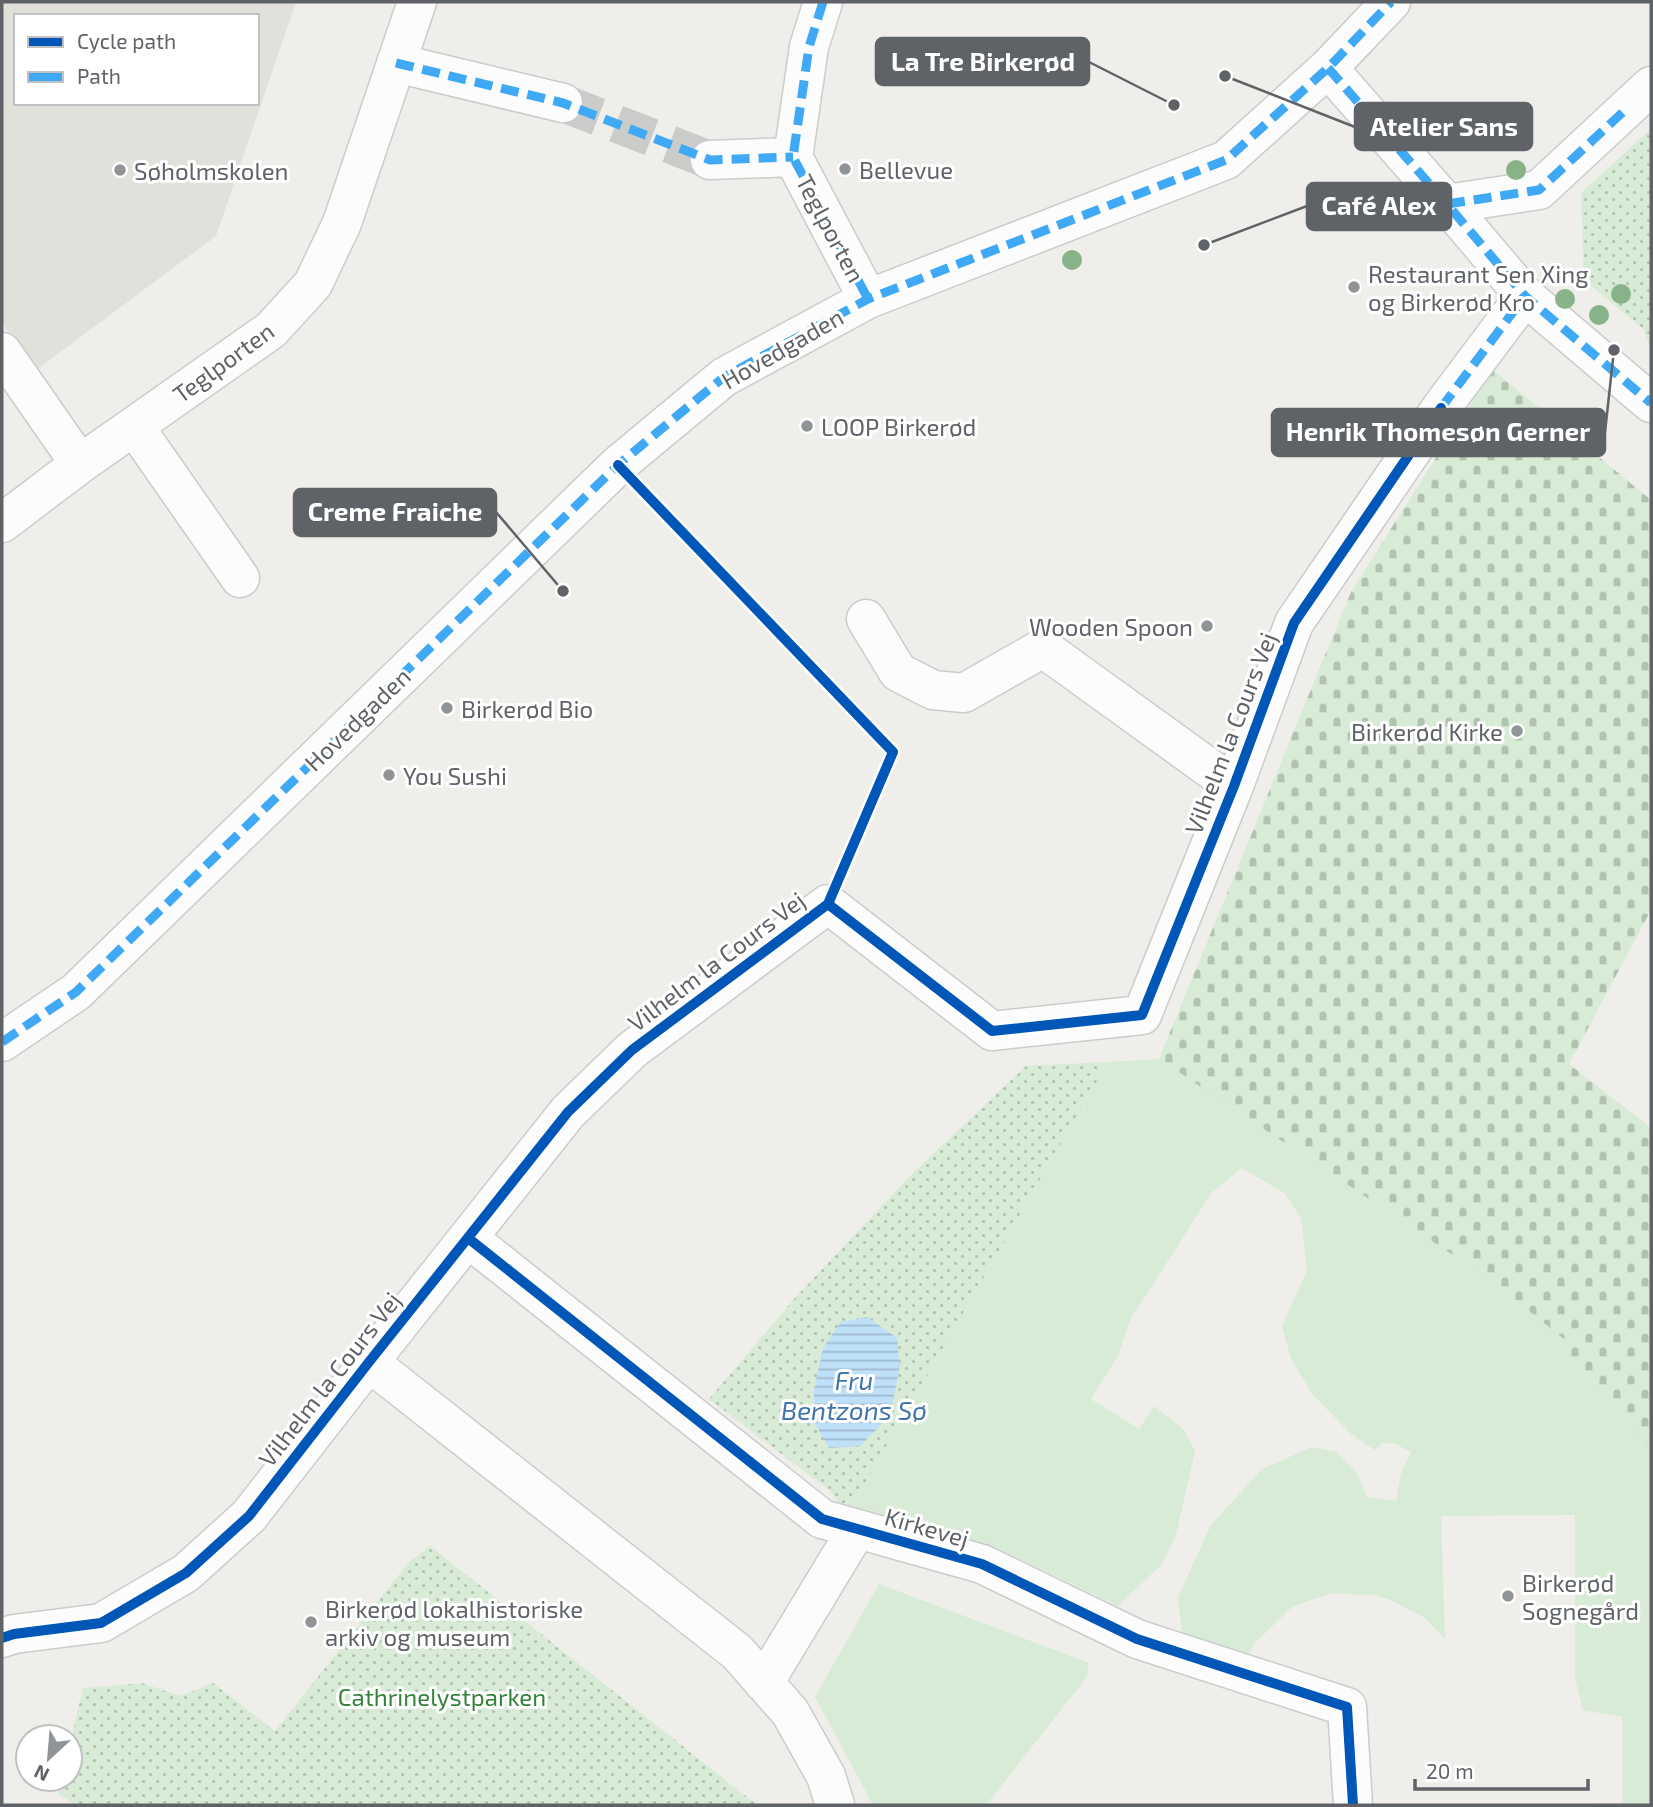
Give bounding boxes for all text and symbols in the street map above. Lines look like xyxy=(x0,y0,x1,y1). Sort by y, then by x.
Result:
legend xyxy=(14,14,259,105)
text: Cycle path xyxy=(77,28,176,53)
callout: La Tre Birkerød xyxy=(876,38,1089,85)
text: La Tre Birkerød xyxy=(891,45,1075,76)
text: Path xyxy=(77,63,121,88)
callout: Atelier Sans xyxy=(1355,103,1532,150)
text: Atelier Sans xyxy=(1370,110,1518,141)
place label: Bellevue xyxy=(859,155,953,184)
place label: Søholmskolen xyxy=(134,156,288,185)
marker: Bellevue xyxy=(837,161,853,177)
marker: Søholmskolen xyxy=(112,162,128,178)
street label: Teglporten xyxy=(791,169,871,287)
callout: Café Alex xyxy=(1307,183,1451,230)
text: Café Alex xyxy=(1322,189,1437,220)
place label: Restaurant Sen Xing og Birkerød Kro xyxy=(1368,259,1589,316)
marker: Restaurant Sen Xing og Birkerød Kro xyxy=(1346,279,1362,295)
street label: Hovedgaden xyxy=(716,301,848,395)
street label: Teglporten xyxy=(167,316,279,408)
callout: Henrik Thomesøn Gerner xyxy=(1272,409,1605,456)
place label: LOOP Birkerød xyxy=(821,412,976,441)
text: Henrik Thomesøn Gerner xyxy=(1286,415,1590,446)
marker: LOOP Birkerød xyxy=(799,418,815,434)
callout: Creme Fraiche xyxy=(294,489,496,536)
text: Creme Fraiche xyxy=(308,495,482,526)
place label: Wooden Spoon xyxy=(1029,612,1193,641)
marker: Wooden Spoon xyxy=(1199,618,1215,634)
street label: Vilhelm la Cours Vej xyxy=(1178,628,1282,838)
street label: Hovedgaden xyxy=(298,661,416,777)
place label: Birkerød Bio xyxy=(461,694,593,723)
marker: Birkerød Bio xyxy=(439,700,455,716)
place label: Birkerød Kirke xyxy=(1351,717,1503,746)
marker: Birkerød Kirke xyxy=(1509,723,1525,739)
place label: You Sushi xyxy=(403,761,507,790)
marker: You Sushi xyxy=(381,767,397,783)
street label: Vilhelm la Cours Vej xyxy=(622,885,810,1037)
street label: Vilhelm la Cours Vej xyxy=(252,1286,406,1472)
water label: Fru Bentzons Sø xyxy=(781,1364,927,1425)
street label: Kirkevej xyxy=(882,1501,972,1553)
place label: Birkerød Sognegård xyxy=(1522,1568,1639,1625)
marker: Birkerød Sognegård xyxy=(1500,1588,1516,1604)
place label: Birkerød lokalhistoriske arkiv og museum xyxy=(325,1594,583,1651)
marker: Birkerød lokalhistoriske arkiv og museum xyxy=(303,1614,319,1630)
park label: Cathrinelystparken xyxy=(338,1682,546,1711)
north arrow xyxy=(14,1723,84,1793)
scale bar xyxy=(1415,1748,1588,1792)
text: 20 m xyxy=(1426,1758,1474,1783)
text: N xyxy=(30,1760,53,1787)

